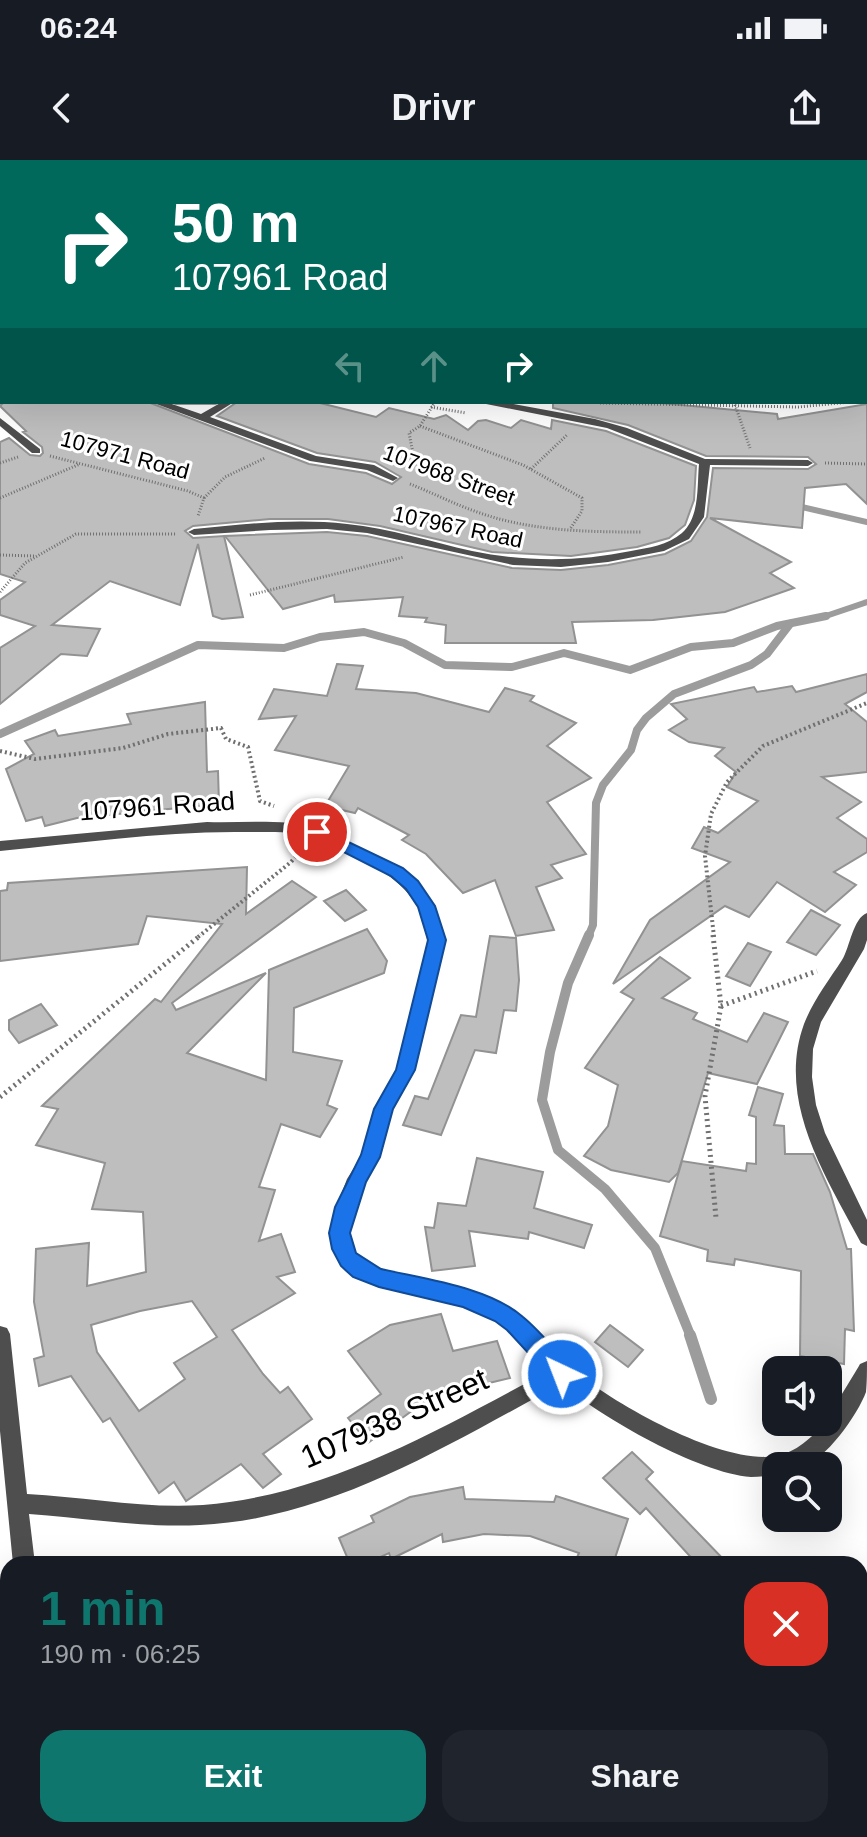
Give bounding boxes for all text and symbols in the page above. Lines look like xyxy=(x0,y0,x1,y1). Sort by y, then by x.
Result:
text: 06:24 xyxy=(40,11,117,44)
icon: back xyxy=(40,86,84,130)
icon: share xyxy=(783,86,827,130)
text: Drivr xyxy=(391,87,476,128)
text: 50 m xyxy=(172,191,300,254)
icon: right xyxy=(40,192,144,296)
text: 107961 Road xyxy=(172,257,388,298)
icon: left xyxy=(328,344,372,388)
icon: ahead xyxy=(412,344,456,388)
icon: right xyxy=(496,344,540,388)
street label: 107971 Road xyxy=(58,426,192,484)
street label: 107968 Street xyxy=(380,440,518,510)
street label: 107967 Road xyxy=(391,501,525,553)
street label: 107961 Road xyxy=(78,786,236,826)
pin xyxy=(283,798,351,866)
icon: arrive xyxy=(295,810,339,854)
position arrow xyxy=(520,1332,604,1416)
map controls xyxy=(762,1356,842,1532)
button: sound xyxy=(762,1356,842,1436)
street label: 107938 Street xyxy=(295,1361,493,1475)
button: search xyxy=(762,1452,842,1532)
text: 1 min xyxy=(40,1582,165,1635)
button: close xyxy=(744,1582,828,1666)
text: 190 m · 06:25 xyxy=(40,1639,200,1669)
button: Exit xyxy=(40,1730,426,1822)
button: Share xyxy=(442,1730,828,1822)

